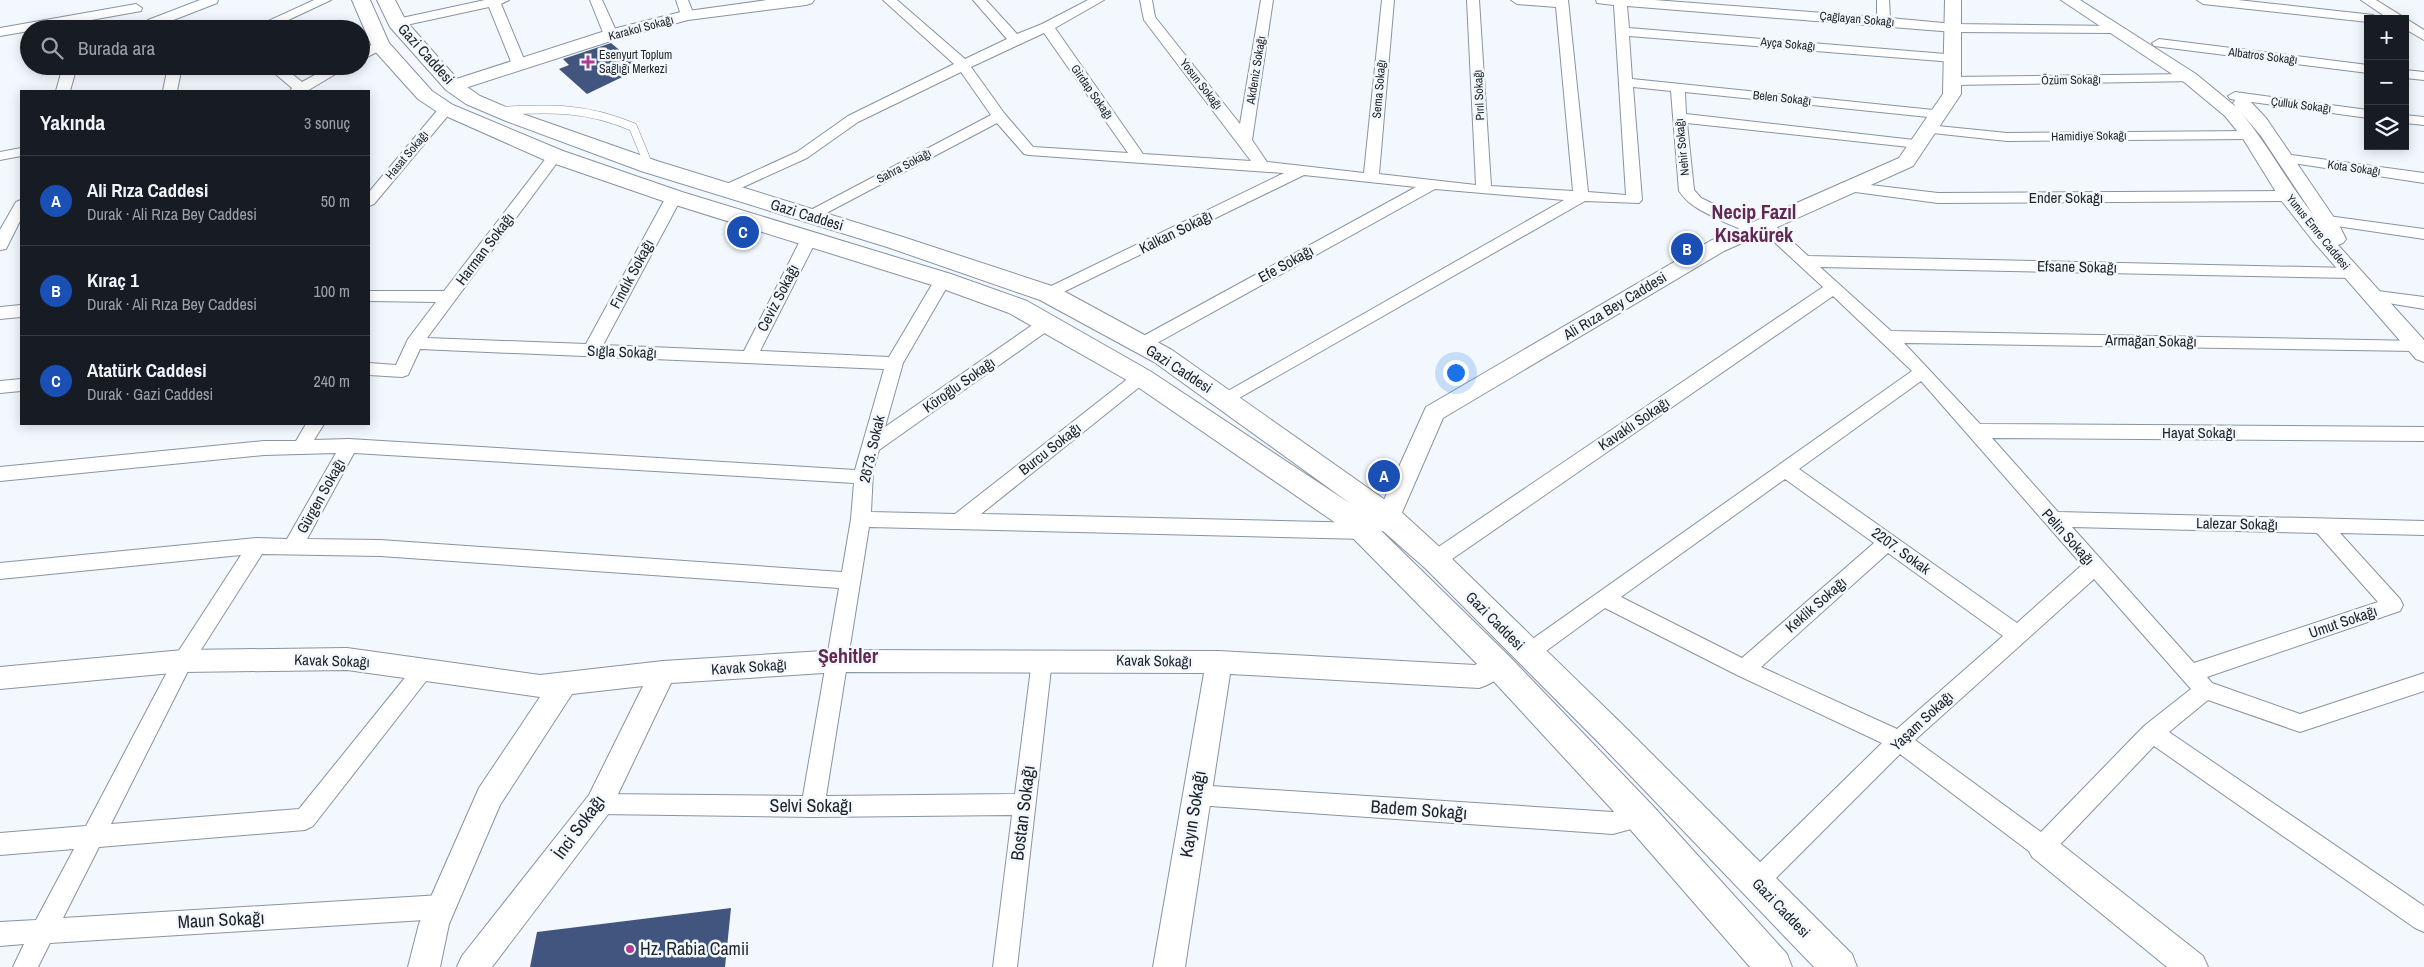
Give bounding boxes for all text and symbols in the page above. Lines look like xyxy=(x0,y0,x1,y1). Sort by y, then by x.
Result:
street label: Çağlayan Sokağı xyxy=(1819,8,1895,30)
street label: Karakol Sokağı xyxy=(607,12,675,44)
map controls xyxy=(2364,15,2409,150)
button: + xyxy=(2364,15,2409,60)
street label: Gazi Caddesi xyxy=(393,19,459,89)
search box xyxy=(20,20,370,75)
icon: search xyxy=(38,34,66,62)
street label: Ayça Sokağı xyxy=(1759,34,1816,54)
text: Burada ara xyxy=(78,35,155,61)
street label: Akdeniz Sokağı xyxy=(1243,35,1269,106)
street label: Albatros Sokağı xyxy=(2227,44,2298,68)
place label: Esenyurt Toplum Sağlığı Merkezi xyxy=(599,47,672,77)
marker: Esenyurt Toplum Sağlığı Merkezi xyxy=(581,55,595,69)
street label: Yosun Sokağı xyxy=(1176,55,1226,113)
street label: Sema Sokağı xyxy=(1368,59,1390,119)
button: − xyxy=(2364,60,2409,105)
street label: Girdap Sokağı xyxy=(1067,61,1117,123)
street label: Pırıl Sokağı xyxy=(1470,69,1488,121)
street label: Özüm Sokağı xyxy=(2041,70,2101,89)
street label: Belen Sokağı xyxy=(1752,87,1812,109)
street label: Çulluk Sokağı xyxy=(2270,93,2332,117)
button: layers xyxy=(2364,105,2409,150)
text: Yakında xyxy=(40,108,105,137)
text: 3 sonuç xyxy=(304,112,350,134)
street label: Nehir Sokağı xyxy=(1671,118,1693,176)
street label: Hasat Sokağı xyxy=(382,127,432,183)
street label: Hamidiye Sokağı xyxy=(2051,127,2127,145)
street label: Sahra Sokağı xyxy=(874,145,934,187)
street label: Kota Sokağı xyxy=(2326,156,2382,180)
text: Ali Rıza Caddesi xyxy=(87,177,208,203)
street label: Ender Sokağı xyxy=(2029,187,2103,208)
text: A xyxy=(51,190,61,212)
text: 50 m xyxy=(321,190,350,212)
street label: Yunus Emre Caddesi xyxy=(2283,191,2353,273)
street label: Gazi Caddesi xyxy=(768,193,846,236)
district label: Necip Fazıl Kısakürek xyxy=(1712,198,1796,248)
text: Durak · Ali Rıza Bey Caddesi xyxy=(87,203,257,225)
street label: Kalkan Sokağı xyxy=(1136,205,1216,258)
street label: Harman Sokağı xyxy=(450,208,519,289)
pin: C xyxy=(727,213,759,251)
pin: B xyxy=(1671,230,1703,268)
street label: Fındık Sokağı xyxy=(604,235,659,312)
street label: Efe Sokağı xyxy=(1254,240,1317,287)
street label: Efsane Sokağı xyxy=(2037,255,2117,278)
street label: Ceviz Sokağı xyxy=(752,260,804,335)
street label: Ali Rıza Bey Caddesi xyxy=(1558,266,1670,345)
text: Kıraç 1 xyxy=(87,267,139,293)
text: B xyxy=(51,280,61,302)
text: 100 m xyxy=(314,280,350,302)
text: Durak · Ali Rıza Bey Caddesi xyxy=(87,293,257,315)
street label: Armağan Sokağı xyxy=(2104,329,2197,352)
street label: Gazi Caddesi xyxy=(1142,339,1217,398)
street label: Sığla Sokağı xyxy=(587,340,657,363)
street label: Köroğlu Sokağı xyxy=(918,352,999,417)
text: Atatürk Caddesi xyxy=(87,357,206,383)
your location xyxy=(1443,360,1469,386)
text: C xyxy=(51,370,61,392)
text: 240 m xyxy=(314,370,350,392)
text: Durak · Gazi Caddesi xyxy=(87,383,213,405)
street label: Kavaklı Sokağı xyxy=(1594,392,1674,455)
street label: 2673. Sokak xyxy=(854,412,890,485)
street label: Burcu Sokağı xyxy=(1014,418,1085,480)
street label: Hayat Sokağı xyxy=(2162,422,2236,443)
street label: Gürgen Sokağı xyxy=(291,454,350,537)
pin: A xyxy=(1368,457,1400,495)
street label: Pelin Sokağı xyxy=(2037,504,2100,570)
street label: Lalezar Sokağı xyxy=(2196,512,2278,535)
street label: 2207. Sokak xyxy=(1867,522,1936,580)
street label: Keklik Sokağı xyxy=(1780,572,1851,637)
street label: Gazi Caddesi xyxy=(1461,587,1529,655)
street label: Umut Sokağı xyxy=(2306,600,2380,643)
district label: Şehitler xyxy=(818,642,879,669)
street label: Kavak Sokağı xyxy=(294,649,370,672)
street label: Kavak Sokağı xyxy=(1116,649,1192,672)
street label: Kavak Sokağı xyxy=(710,653,788,680)
street label: Yaşam Sokağı xyxy=(1886,686,1958,755)
street label: Bostan Sokağı xyxy=(1004,764,1041,862)
street label: Kayın Sokağı xyxy=(1173,769,1212,859)
street label: İnci Sokağı xyxy=(547,789,610,864)
street label: Selvi Sokağı xyxy=(770,793,852,818)
street label: Badem Sokağı xyxy=(1370,794,1468,825)
street label: Gazi Caddesi xyxy=(1748,873,1815,942)
street label: Maun Sokağı xyxy=(177,905,265,934)
place label: Hz. Rabia Camii xyxy=(640,936,749,961)
marker: Hz. Rabia Camii xyxy=(624,943,636,955)

